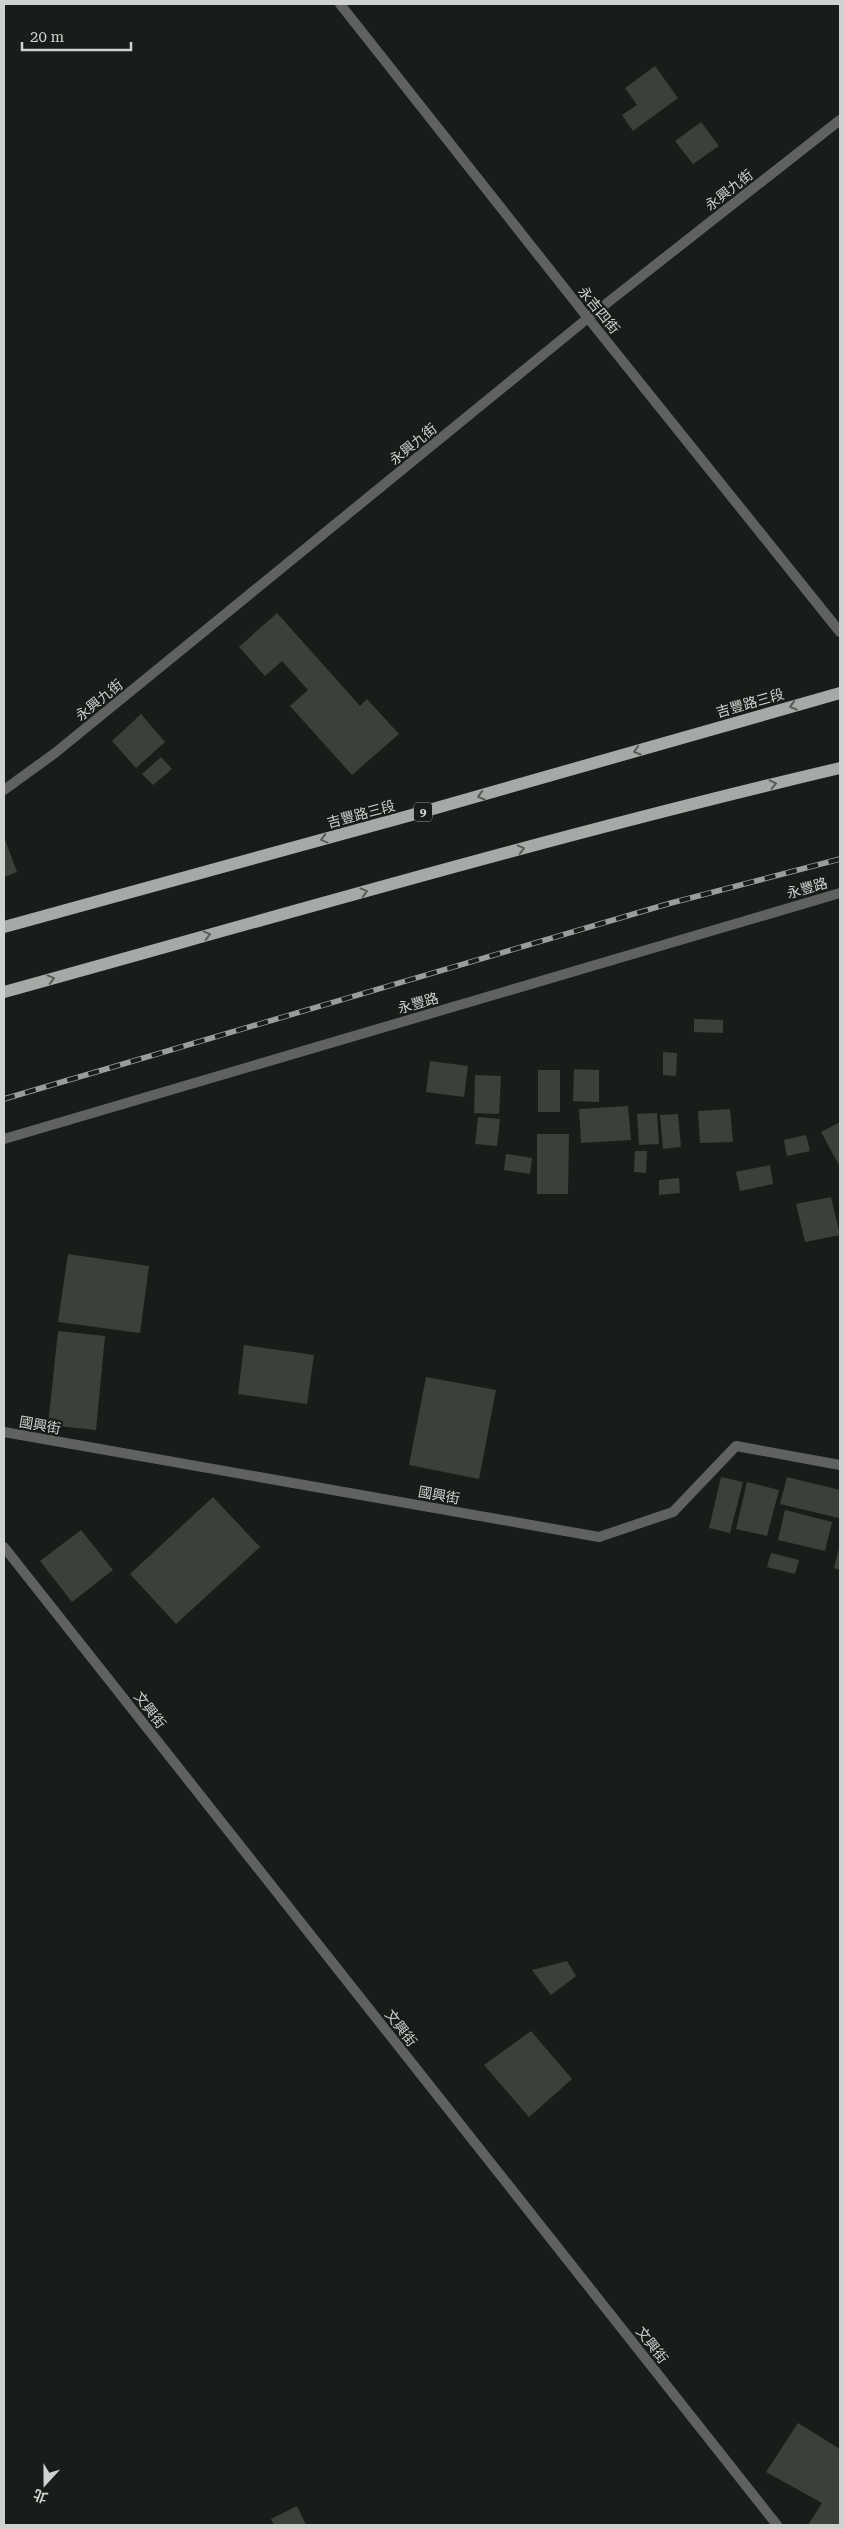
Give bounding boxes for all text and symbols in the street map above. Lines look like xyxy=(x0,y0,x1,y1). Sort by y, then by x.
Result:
scale bar xyxy=(22,20,131,52)
text: 20 m xyxy=(30,28,65,46)
street label: 永興九街 xyxy=(702,166,756,214)
street label: 永吉四街 xyxy=(575,283,623,337)
street label: 永興九街 xyxy=(386,420,440,468)
street label: 永興九街 xyxy=(72,676,126,724)
street label: 吉豐路三段 xyxy=(714,686,786,720)
one-way arrow xyxy=(790,701,798,711)
one-way arrow xyxy=(633,745,642,756)
one-way arrow xyxy=(769,779,778,790)
one-way arrow xyxy=(477,790,485,800)
street label: 吉豐路三段 xyxy=(325,797,397,831)
road number: 9 xyxy=(414,802,432,822)
one-way arrow xyxy=(321,834,329,844)
one-way arrow xyxy=(516,845,524,855)
street label: 永豐路 xyxy=(785,875,829,901)
one-way arrow xyxy=(359,887,367,897)
one-way arrow xyxy=(203,931,211,941)
one-way arrow xyxy=(46,974,54,984)
street label: 永豐路 xyxy=(396,990,440,1016)
street label: 國興街 xyxy=(18,1413,62,1437)
street label: 國興街 xyxy=(417,1483,461,1507)
street label: 文興街 xyxy=(131,1689,169,1731)
street label: 文興街 xyxy=(382,2007,420,2049)
street label: 文興街 xyxy=(633,2324,671,2366)
north arrow xyxy=(20,2459,70,2509)
text: 北 xyxy=(31,2486,50,2506)

